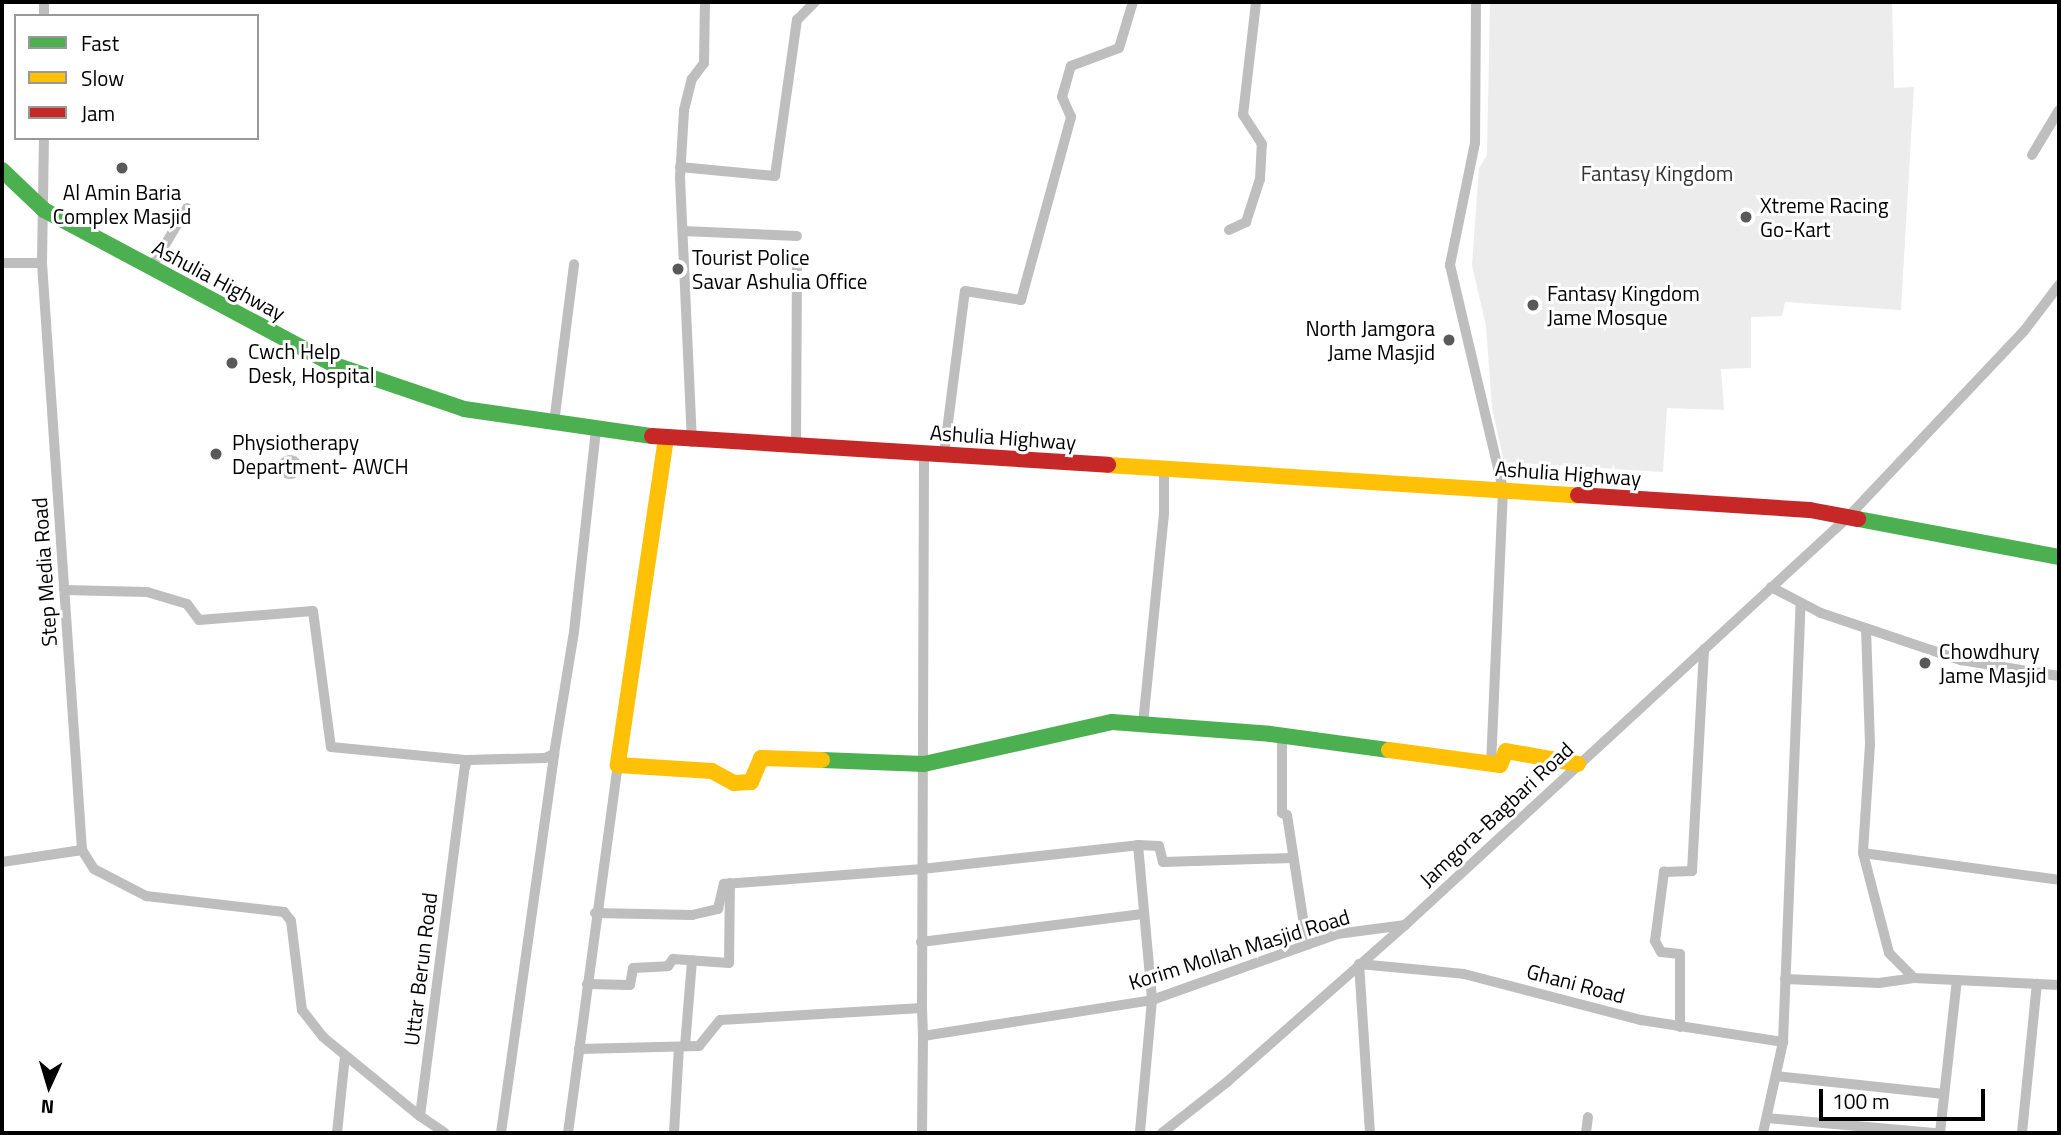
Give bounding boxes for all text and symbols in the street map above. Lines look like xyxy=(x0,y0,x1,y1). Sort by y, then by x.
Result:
legend xyxy=(14,14,259,140)
text: Fast xyxy=(81,27,119,59)
text: Slow xyxy=(81,62,124,94)
text: Jam xyxy=(81,97,115,129)
marker: Al Amin Baria Complex Masjid xyxy=(114,160,130,176)
park label: Fantasy Kingdom xyxy=(1581,160,1733,186)
place label: Al Amin Baria Complex Masjid xyxy=(53,179,191,229)
place label: Xtreme Racing Go-Kart xyxy=(1760,192,1889,242)
marker: Xtreme Racing Go-Kart xyxy=(1738,209,1754,225)
street label: Ashulia Highway xyxy=(148,234,290,326)
place label: Tourist Police Savar Ashulia Office xyxy=(692,244,867,294)
marker: Tourist Police Savar Ashulia Office xyxy=(670,261,686,277)
place label: Fantasy Kingdom Jame Mosque xyxy=(1547,280,1700,330)
marker: Fantasy Kingdom Jame Mosque xyxy=(1525,297,1541,313)
place label: North Jamgora Jame Masjid xyxy=(1305,315,1435,365)
marker: North Jamgora Jame Masjid xyxy=(1441,332,1457,348)
place label: Cwch Help Desk, Hospital xyxy=(248,338,375,388)
marker: Cwch Help Desk, Hospital xyxy=(222,353,242,373)
street label: Ashulia Highway xyxy=(929,419,1077,455)
place label: Physiotherapy Department- AWCH xyxy=(232,429,409,479)
marker: Physiotherapy Department- AWCH xyxy=(206,444,226,464)
street label: Ashulia Highway xyxy=(1494,455,1642,491)
street label: Step Media Road xyxy=(26,497,62,647)
place label: Chowdhury Jame Masjid xyxy=(1939,638,2047,688)
marker: Chowdhury Jame Masjid xyxy=(1917,655,1933,671)
street label: Jamgora-Bagbari Road xyxy=(1414,736,1578,892)
street label: Uttar Berun Road xyxy=(398,891,442,1047)
street label: Korim Mollah Masjid Road xyxy=(1125,903,1353,995)
street label: Ghani Road xyxy=(1524,958,1628,1008)
north arrow xyxy=(14,1051,84,1121)
scale bar xyxy=(1823,1076,1989,1120)
text: 100 m xyxy=(1832,1085,1889,1117)
text: N xyxy=(40,1093,55,1122)

